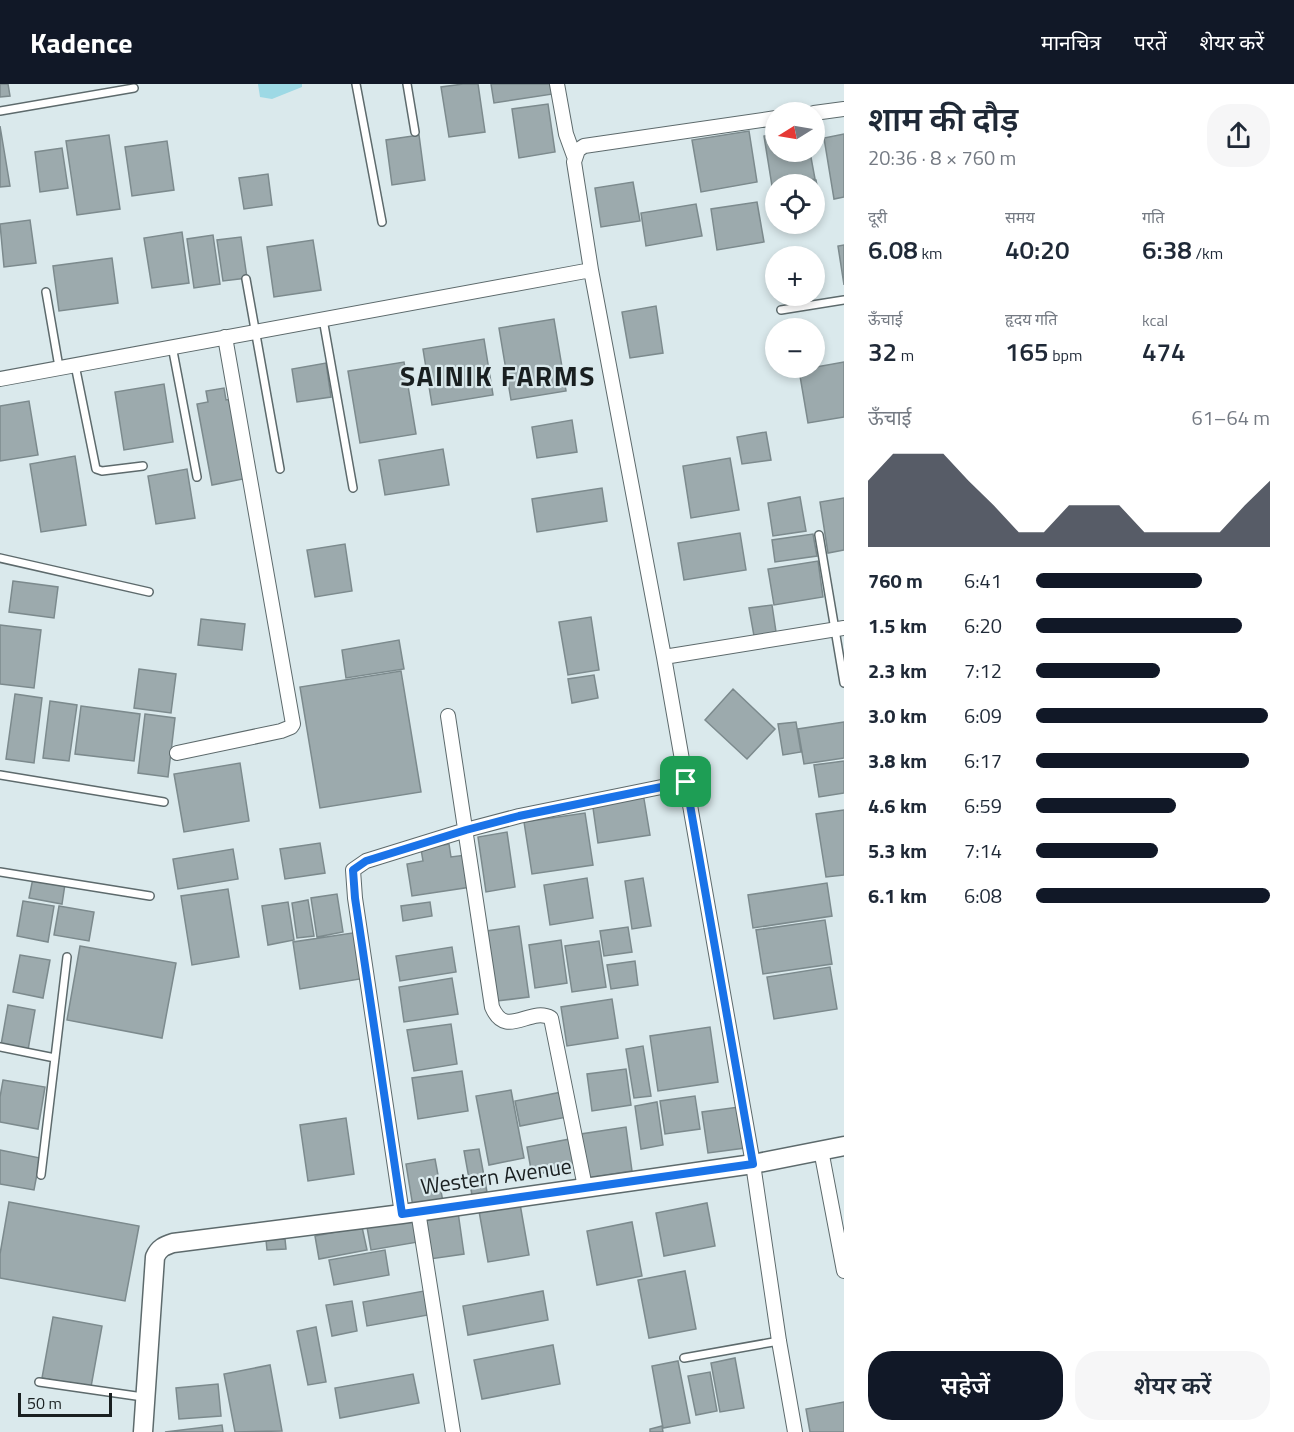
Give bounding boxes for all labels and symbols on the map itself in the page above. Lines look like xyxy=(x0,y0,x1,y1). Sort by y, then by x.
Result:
north arrow xyxy=(765,102,825,162)
district label: SAINIK FARMS xyxy=(400,354,596,397)
pin xyxy=(660,756,711,807)
street label: Western Avenue xyxy=(418,1149,574,1203)
scale bar xyxy=(18,1390,112,1418)

